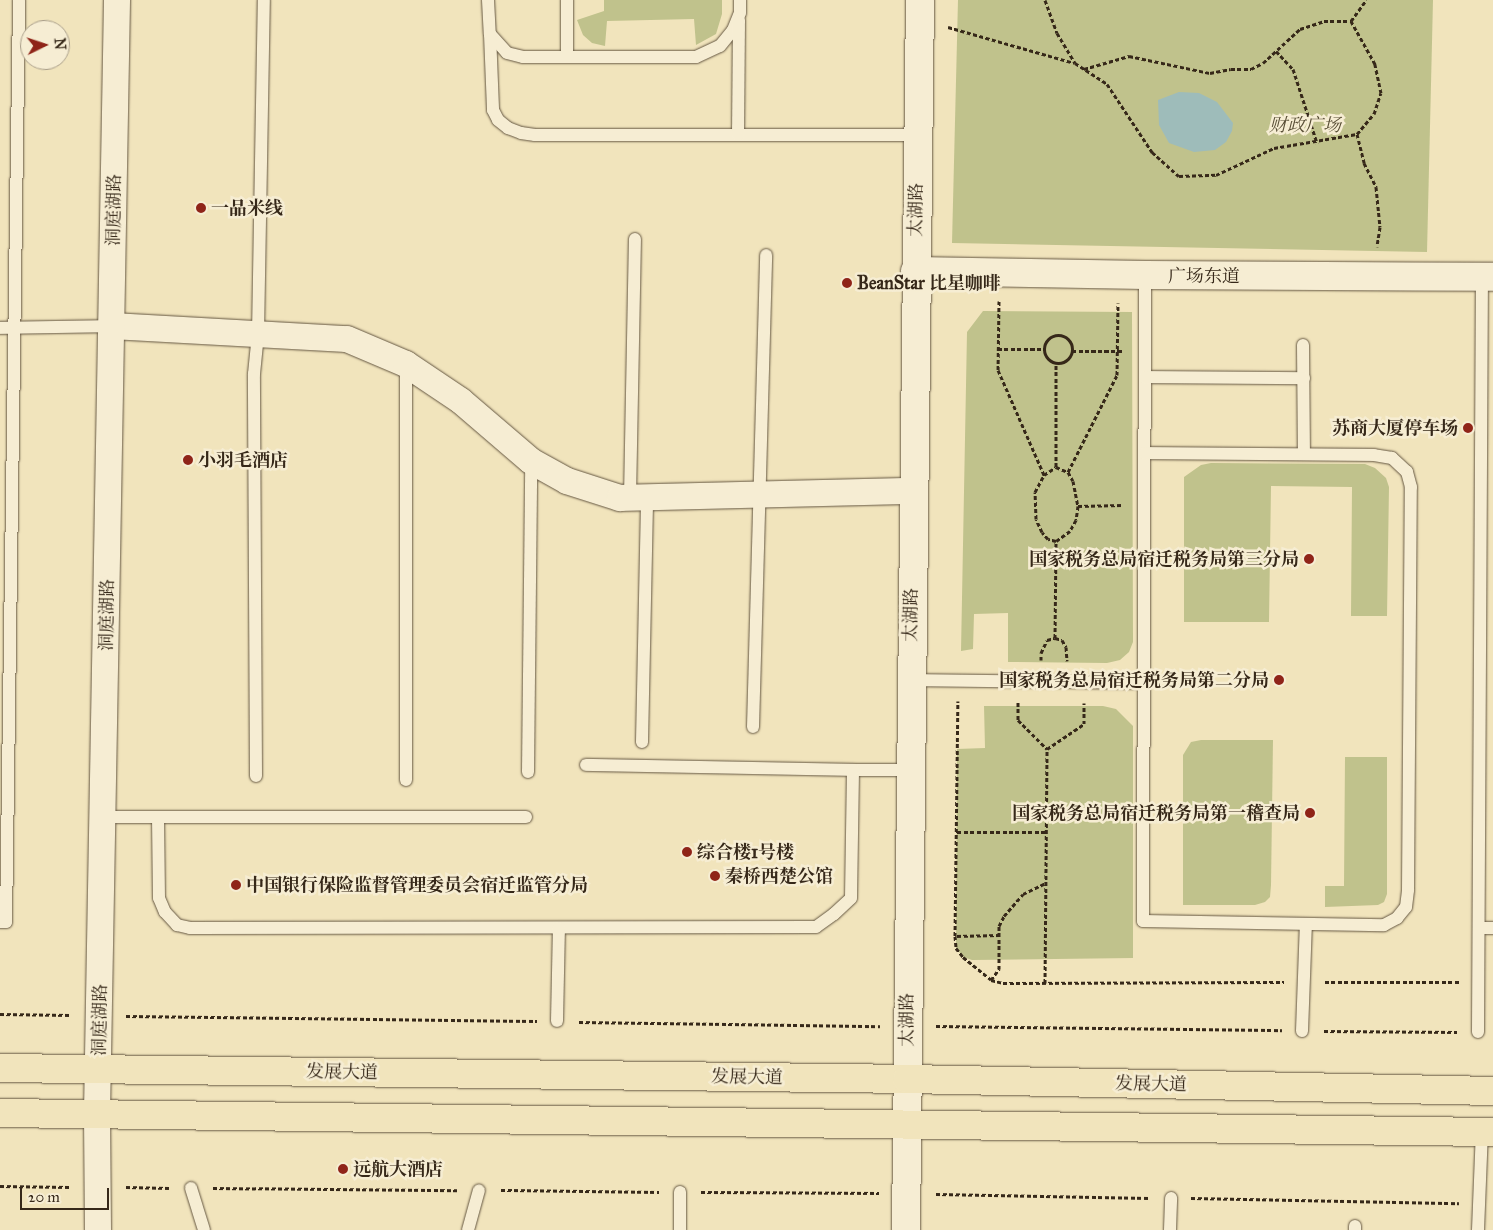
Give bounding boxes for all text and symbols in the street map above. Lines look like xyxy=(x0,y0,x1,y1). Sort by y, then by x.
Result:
north arrow xyxy=(20,20,70,70)
text: N xyxy=(51,37,68,51)
park label: 财政广场 xyxy=(1269,114,1341,136)
street label: 洞庭湖路 xyxy=(103,174,125,246)
street label: 太湖路 xyxy=(905,183,927,237)
place label: 一品米线 xyxy=(211,197,283,219)
marker: 一品米线 xyxy=(195,202,207,214)
street label: 广场东道 xyxy=(1168,265,1240,287)
place label: BeanStar 比星咖啡 xyxy=(857,272,1001,294)
marker: BeanStar 比星咖啡 xyxy=(841,277,853,289)
place label: 苏商大厦停车场 xyxy=(1332,417,1458,439)
marker: 苏商大厦停车场 xyxy=(1462,422,1474,434)
place label: 小羽毛酒店 xyxy=(198,449,288,471)
marker: 小羽毛酒店 xyxy=(182,454,194,466)
place label: 国家税务总局宿迁税务局第三分局 xyxy=(1029,548,1299,570)
marker: 国家税务总局宿迁税务局第三分局 xyxy=(1303,553,1315,565)
street label: 洞庭湖路 xyxy=(96,579,118,651)
street label: 太湖路 xyxy=(900,588,922,642)
place label: 国家税务总局宿迁税务局第二分局 xyxy=(999,669,1269,691)
marker: 国家税务总局宿迁税务局第二分局 xyxy=(1273,674,1285,686)
place label: 国家税务总局宿迁税务局第一稽查局 xyxy=(1012,802,1300,824)
marker: 国家税务总局宿迁税务局第一稽查局 xyxy=(1304,807,1316,819)
place label: 综合楼1号楼 xyxy=(697,841,794,863)
marker: 综合楼1号楼 xyxy=(681,846,693,858)
place label: 秦桥西楚公馆 xyxy=(725,865,833,887)
marker: 秦桥西楚公馆 xyxy=(709,870,721,882)
place label: 中国银行保险监督管理委员会宿迁监管分局 xyxy=(246,874,588,896)
marker: 中国银行保险监督管理委员会宿迁监管分局 xyxy=(230,879,242,891)
street label: 洞庭湖路 xyxy=(89,984,111,1056)
street label: 太湖路 xyxy=(896,993,918,1047)
street label: 发展大道 xyxy=(306,1061,378,1083)
street label: 发展大道 xyxy=(711,1066,783,1088)
street label: 发展大道 xyxy=(1115,1073,1187,1095)
place label: 远航大酒店 xyxy=(353,1158,443,1180)
marker: 远航大酒店 xyxy=(337,1163,349,1175)
scale bar xyxy=(22,1178,111,1210)
text: 20 m xyxy=(28,1188,60,1206)

